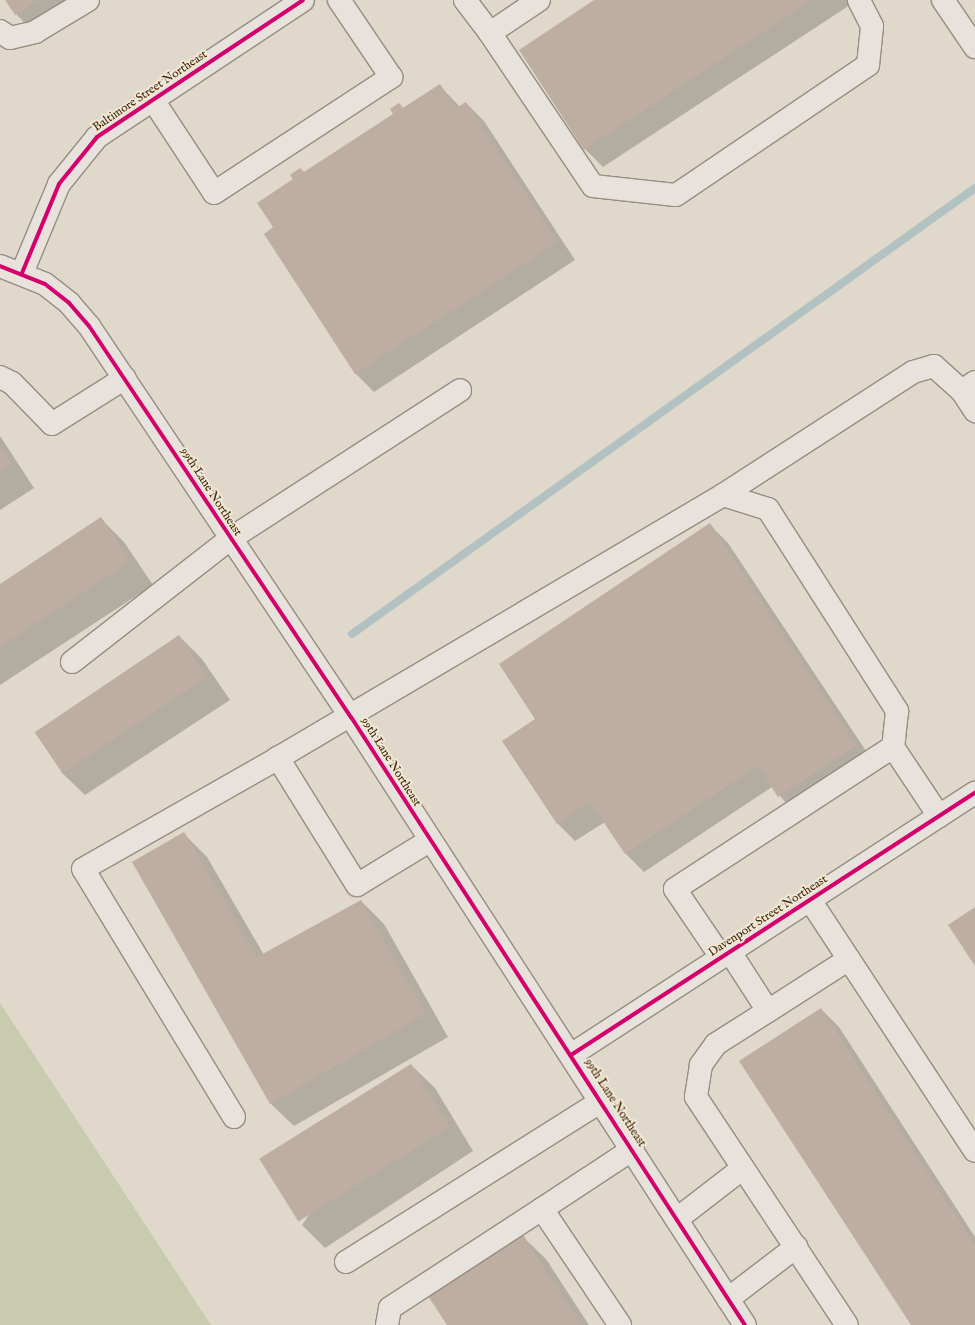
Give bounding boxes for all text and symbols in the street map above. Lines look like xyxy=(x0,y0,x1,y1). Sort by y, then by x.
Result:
street label: Baltimore Street Northeast xyxy=(90,47,210,135)
street label: 99th Lane Northeast xyxy=(177,445,245,539)
street label: 99th Lane Northeast xyxy=(358,715,424,809)
street label: Davenport Street Northeast xyxy=(706,872,830,960)
street label: 99th Lane Northeast xyxy=(581,1056,649,1150)

